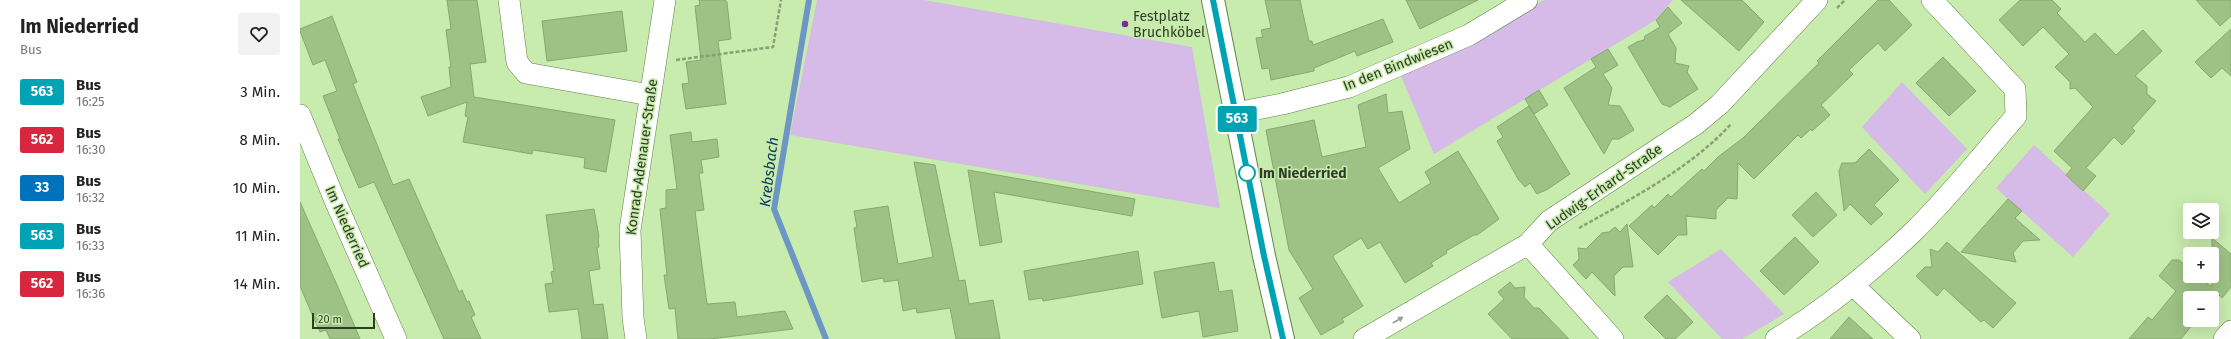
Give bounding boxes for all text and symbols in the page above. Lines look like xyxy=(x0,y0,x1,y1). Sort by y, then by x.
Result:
place label: Festplatz Bruchköbel xyxy=(1133,8,1205,41)
button: heart xyxy=(238,13,280,55)
text: Im Niederried xyxy=(20,15,139,38)
marker: Festplatz Bruchköbel xyxy=(1120,19,1130,29)
street label: In den Bindwiesen xyxy=(1341,35,1455,95)
text: Bus xyxy=(20,42,42,57)
text: Bus xyxy=(76,76,101,94)
street label: Konrad-Adenauer-Straße xyxy=(623,78,661,236)
text: 563 xyxy=(31,83,53,100)
text: 3 Min. xyxy=(240,83,280,101)
text: 16:25 xyxy=(76,94,105,109)
line badge: 563 xyxy=(1214,106,1260,132)
text: 563 xyxy=(1226,110,1248,127)
text: Bus xyxy=(76,124,101,142)
text: 562 xyxy=(31,131,53,148)
text: 8 Min. xyxy=(239,131,280,149)
water label: Krebsbach xyxy=(756,136,782,208)
street label: Ludwig-Erhard-Straße xyxy=(1543,140,1665,234)
text: 16:30 xyxy=(76,142,106,157)
marker: Im Niederried xyxy=(1238,164,1256,182)
place label: Im Niederried xyxy=(1259,165,1347,182)
text: Bus xyxy=(76,172,101,190)
text: 33 xyxy=(35,179,49,196)
text: 10 Min. xyxy=(233,179,280,197)
street label: Im Niederried xyxy=(321,183,373,271)
text: 16:32 xyxy=(76,190,105,205)
map controls xyxy=(2183,203,2219,327)
button: layers xyxy=(2183,203,2219,239)
text: Bus xyxy=(76,220,101,238)
text: 563 xyxy=(31,227,53,244)
text: 11 Min. xyxy=(235,227,280,245)
text: 16:33 xyxy=(76,238,105,253)
button: + xyxy=(2183,247,2219,283)
text: Bus xyxy=(76,268,101,286)
text: 562 xyxy=(31,275,53,292)
text: 14 Min. xyxy=(233,275,280,293)
text: 16:36 xyxy=(76,286,105,301)
button: − xyxy=(2183,291,2219,327)
scale bar xyxy=(312,311,375,330)
text: 20 m xyxy=(318,313,342,326)
one-way arrow xyxy=(1392,316,1404,323)

